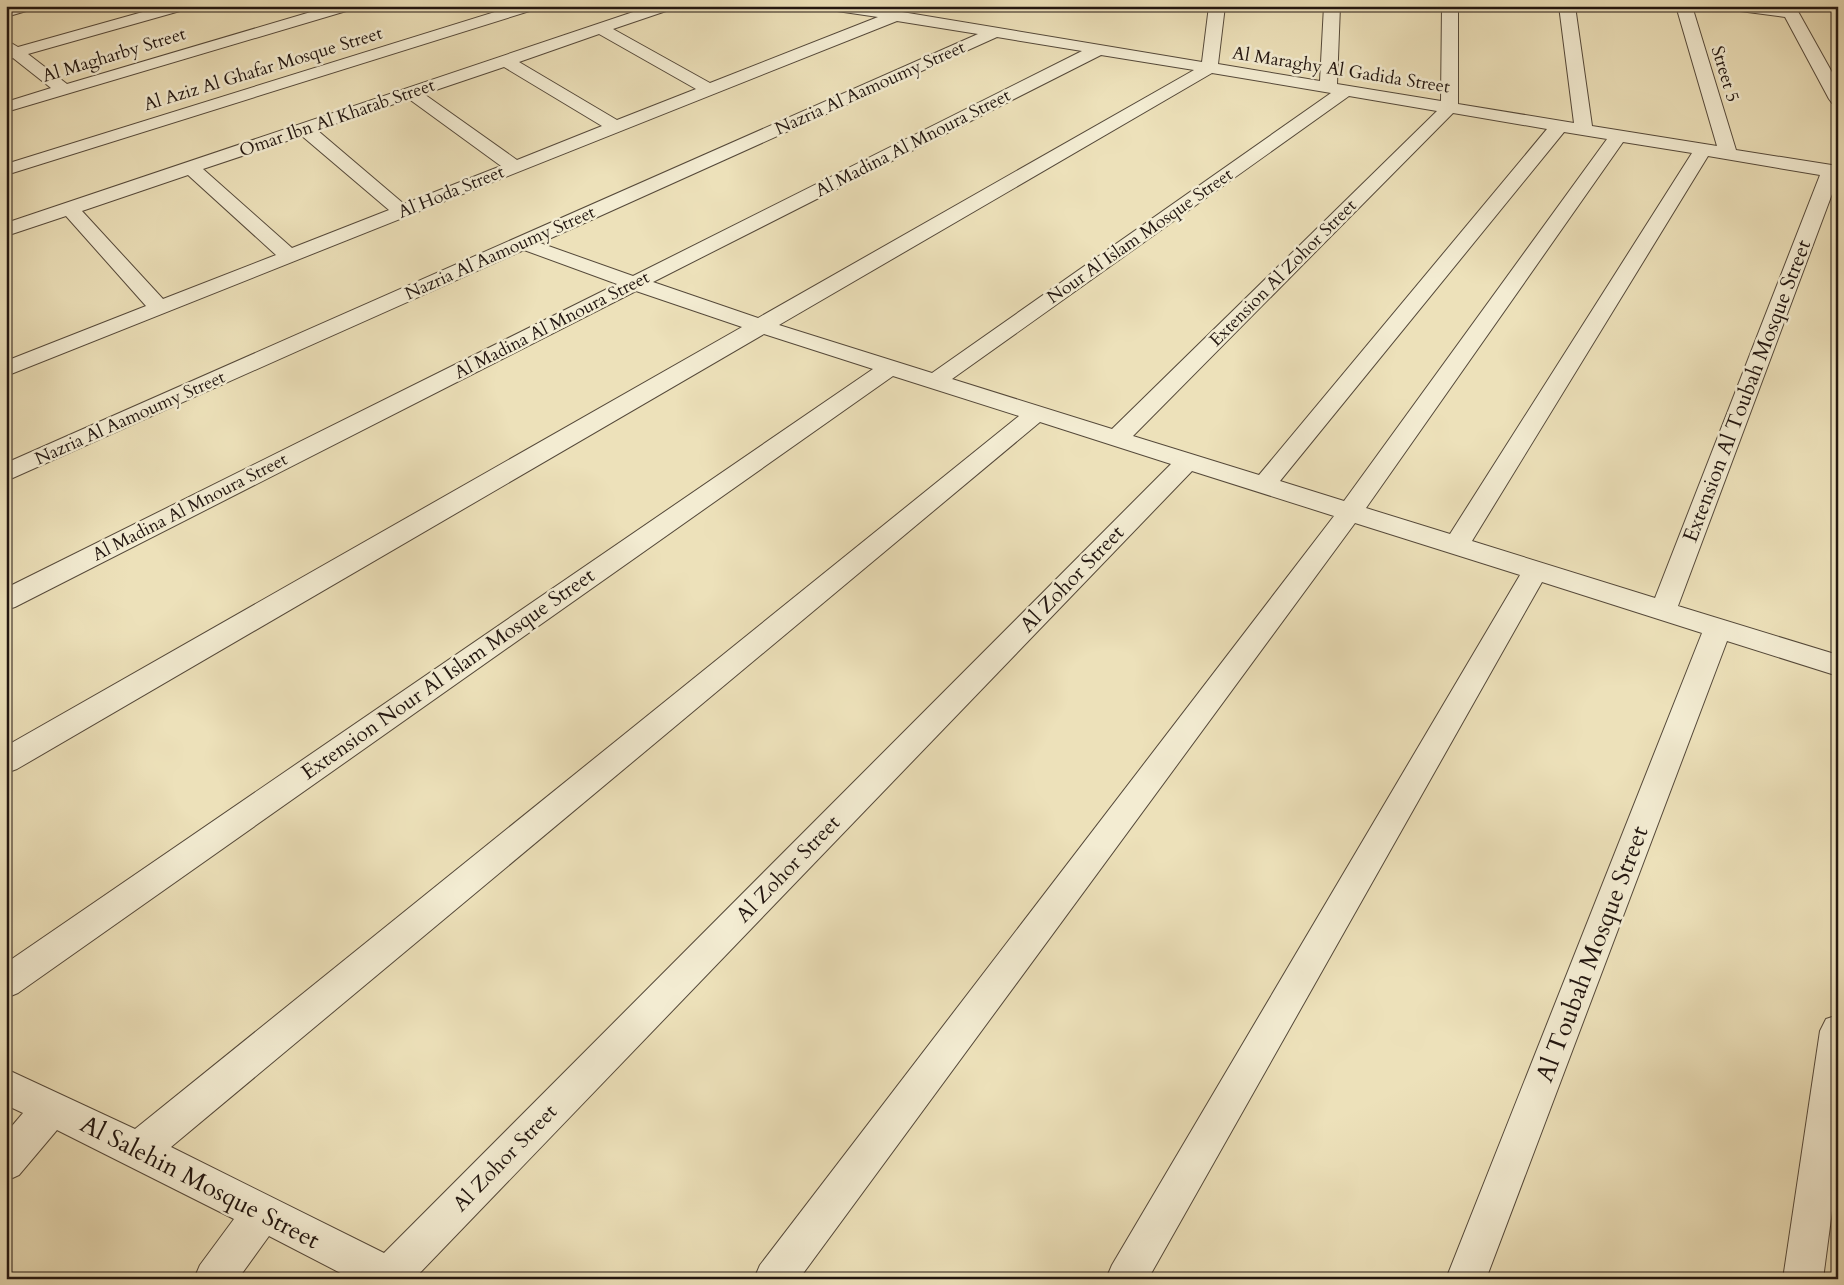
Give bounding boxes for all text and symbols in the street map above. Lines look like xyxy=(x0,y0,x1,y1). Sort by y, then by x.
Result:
street label: Al Magharby Street xyxy=(39,21,189,89)
street label: Al Aziz Al Ghafar Mosque Street xyxy=(141,21,386,117)
street label: Nazria Al Aamoumy Street xyxy=(771,35,969,141)
street label: Al Maraghy Al Gadida Street xyxy=(1230,40,1452,100)
street label: Street 5 xyxy=(1705,43,1745,105)
street label: Omar Ibn Al Khatab Street xyxy=(236,73,438,163)
street label: Al Madina Al Mnoura Street xyxy=(811,83,1015,203)
street label: Al Hoda Street xyxy=(394,159,508,225)
street label: Nour Al Islam Mosque Street xyxy=(1042,162,1238,310)
street label: Extension Al Zohor Street xyxy=(1204,194,1362,352)
street label: Nazria Al Aamoumy Street xyxy=(401,200,599,306)
street label: Extension Al Toubah Mosque Street xyxy=(1676,235,1818,546)
street label: Al Madina Al Mnoura Street xyxy=(450,265,654,385)
street label: Nazria Al Aamoumy Street xyxy=(31,365,229,471)
street label: Al Madina Al Mnoura Street xyxy=(88,447,292,567)
street label: Al Zohor Street xyxy=(1013,519,1131,639)
street label: Extension Nour Al Islam Mosque Street xyxy=(296,561,601,787)
street label: Al Zohor Street xyxy=(729,809,847,929)
street label: Al Toubah Mosque Street xyxy=(1527,821,1657,1087)
street label: Al Zohor Street xyxy=(446,1098,564,1218)
street label: Al Salehin Mosque Street xyxy=(75,1107,326,1257)

